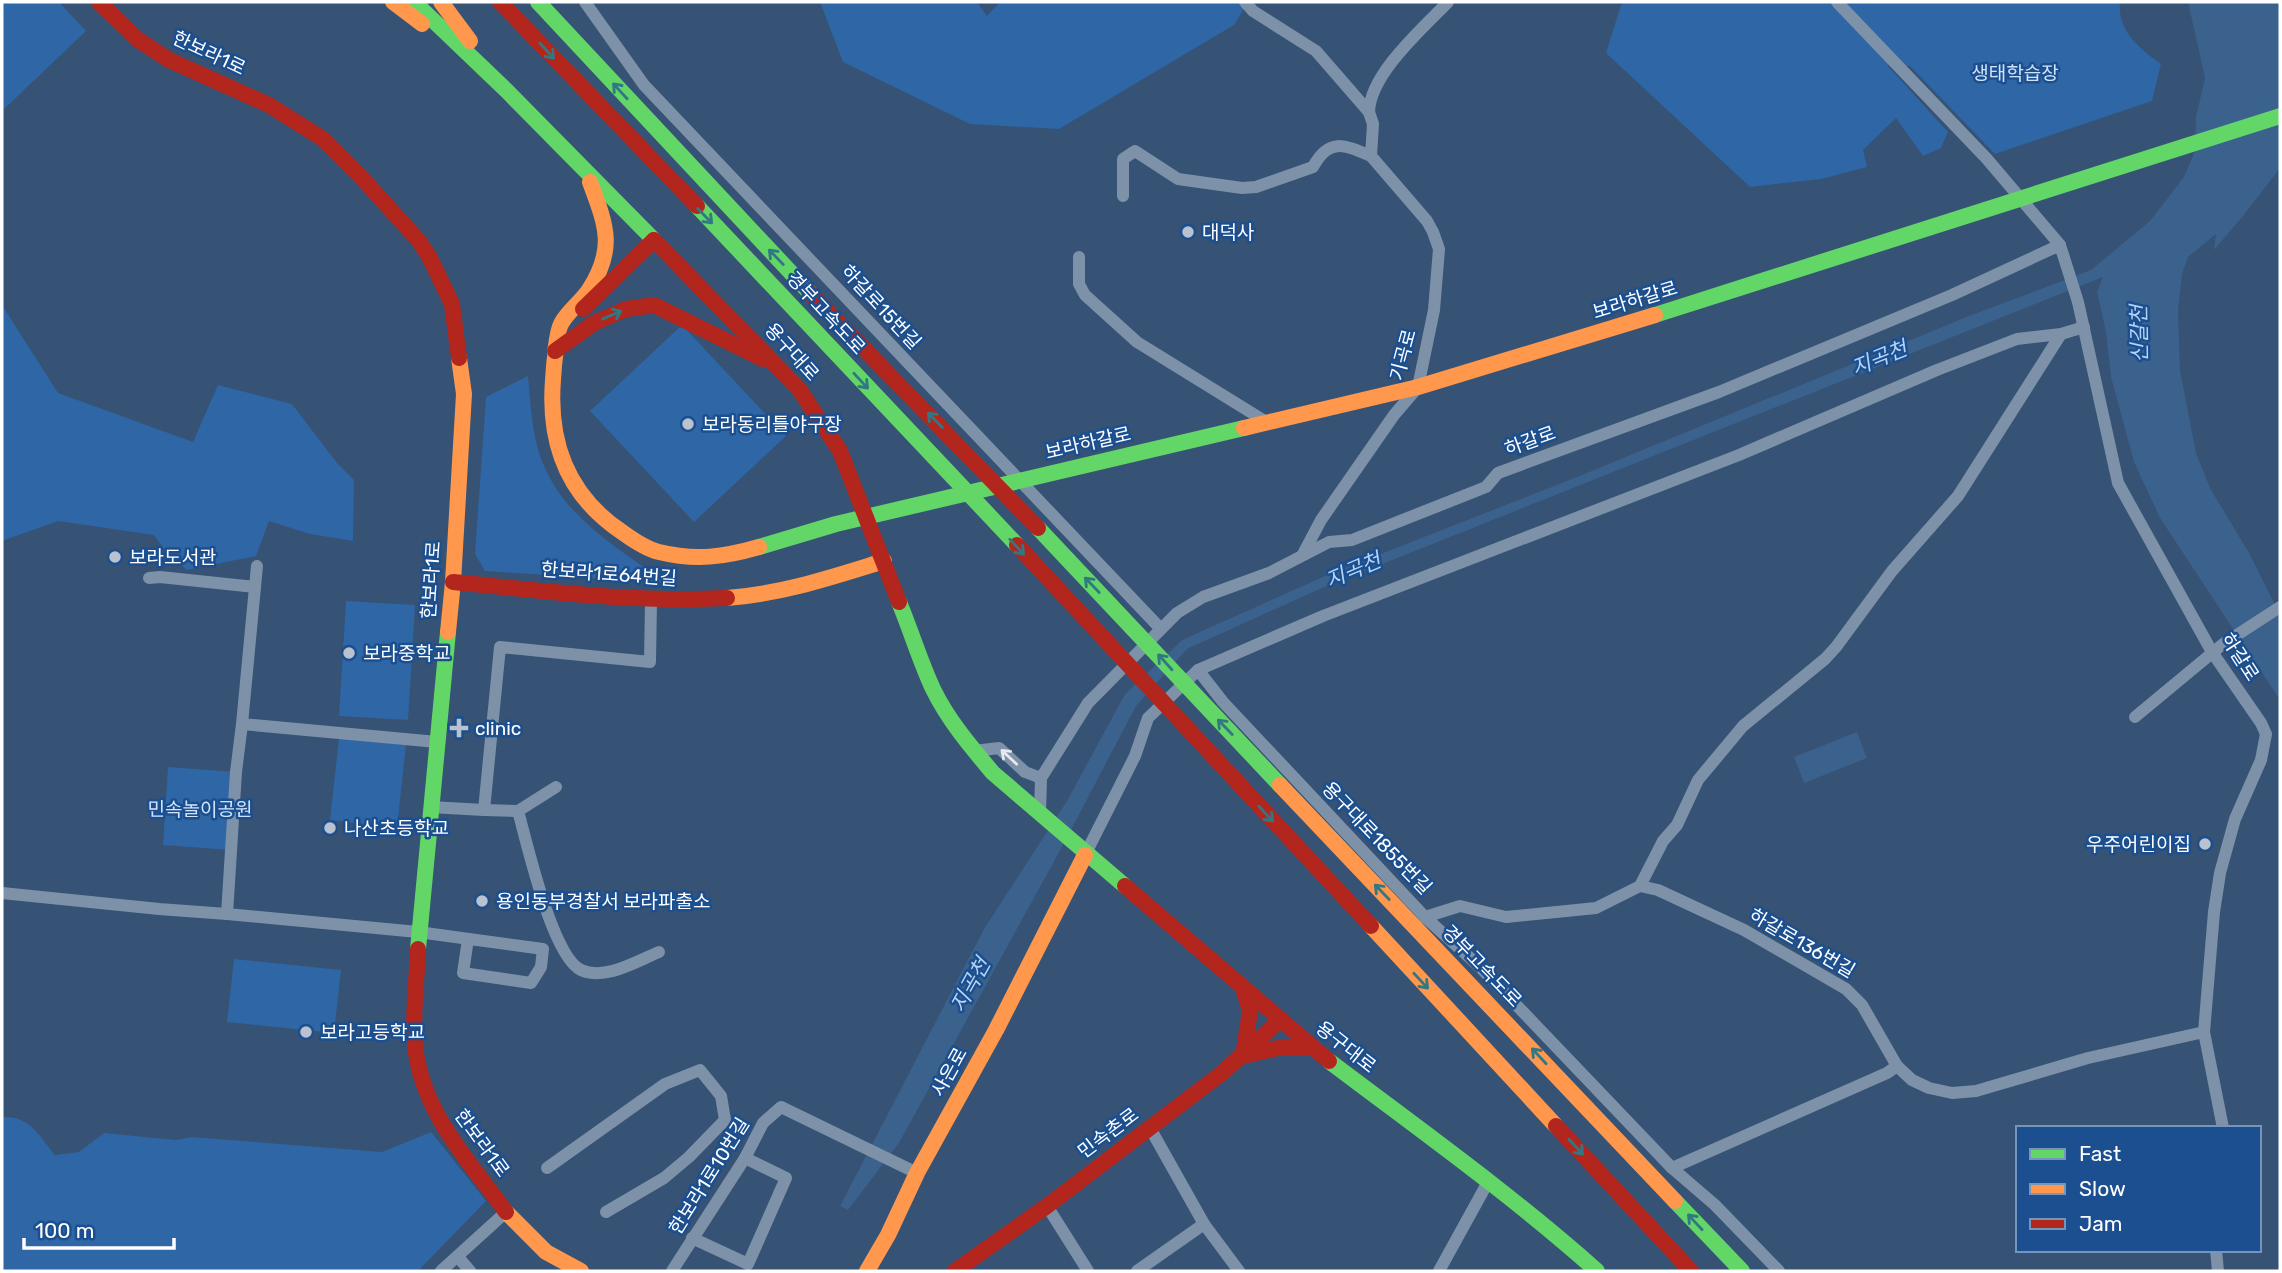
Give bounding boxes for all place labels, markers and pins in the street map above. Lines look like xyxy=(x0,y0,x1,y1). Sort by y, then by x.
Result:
place label: 대덕사 xyxy=(1202,221,1254,244)
marker: 대덕사 xyxy=(1180,224,1196,240)
place label: 보라동리틀야구장 xyxy=(702,413,842,436)
marker: 보라동리틀야구장 xyxy=(680,416,696,432)
place label: 보라도서관 xyxy=(129,546,216,569)
marker: 보라도서관 xyxy=(107,549,123,565)
place label: 보라중학교 xyxy=(363,642,450,665)
marker: 보라중학교 xyxy=(341,645,357,661)
place label: clinic xyxy=(475,717,521,740)
marker: clinic xyxy=(449,718,469,738)
place label: 나산초등학교 xyxy=(344,817,449,840)
marker: 나산초등학교 xyxy=(322,820,338,836)
place label: 우주어린이집 xyxy=(2086,833,2191,856)
marker: 우주어린이집 xyxy=(2197,836,2213,852)
place label: 용인동부경찰서 보라파출소 xyxy=(496,890,710,913)
marker: 용인동부경찰서 보라파출소 xyxy=(474,893,490,909)
place label: 보라고등학교 xyxy=(320,1021,425,1044)
marker: 보라고등학교 xyxy=(298,1024,314,1040)

